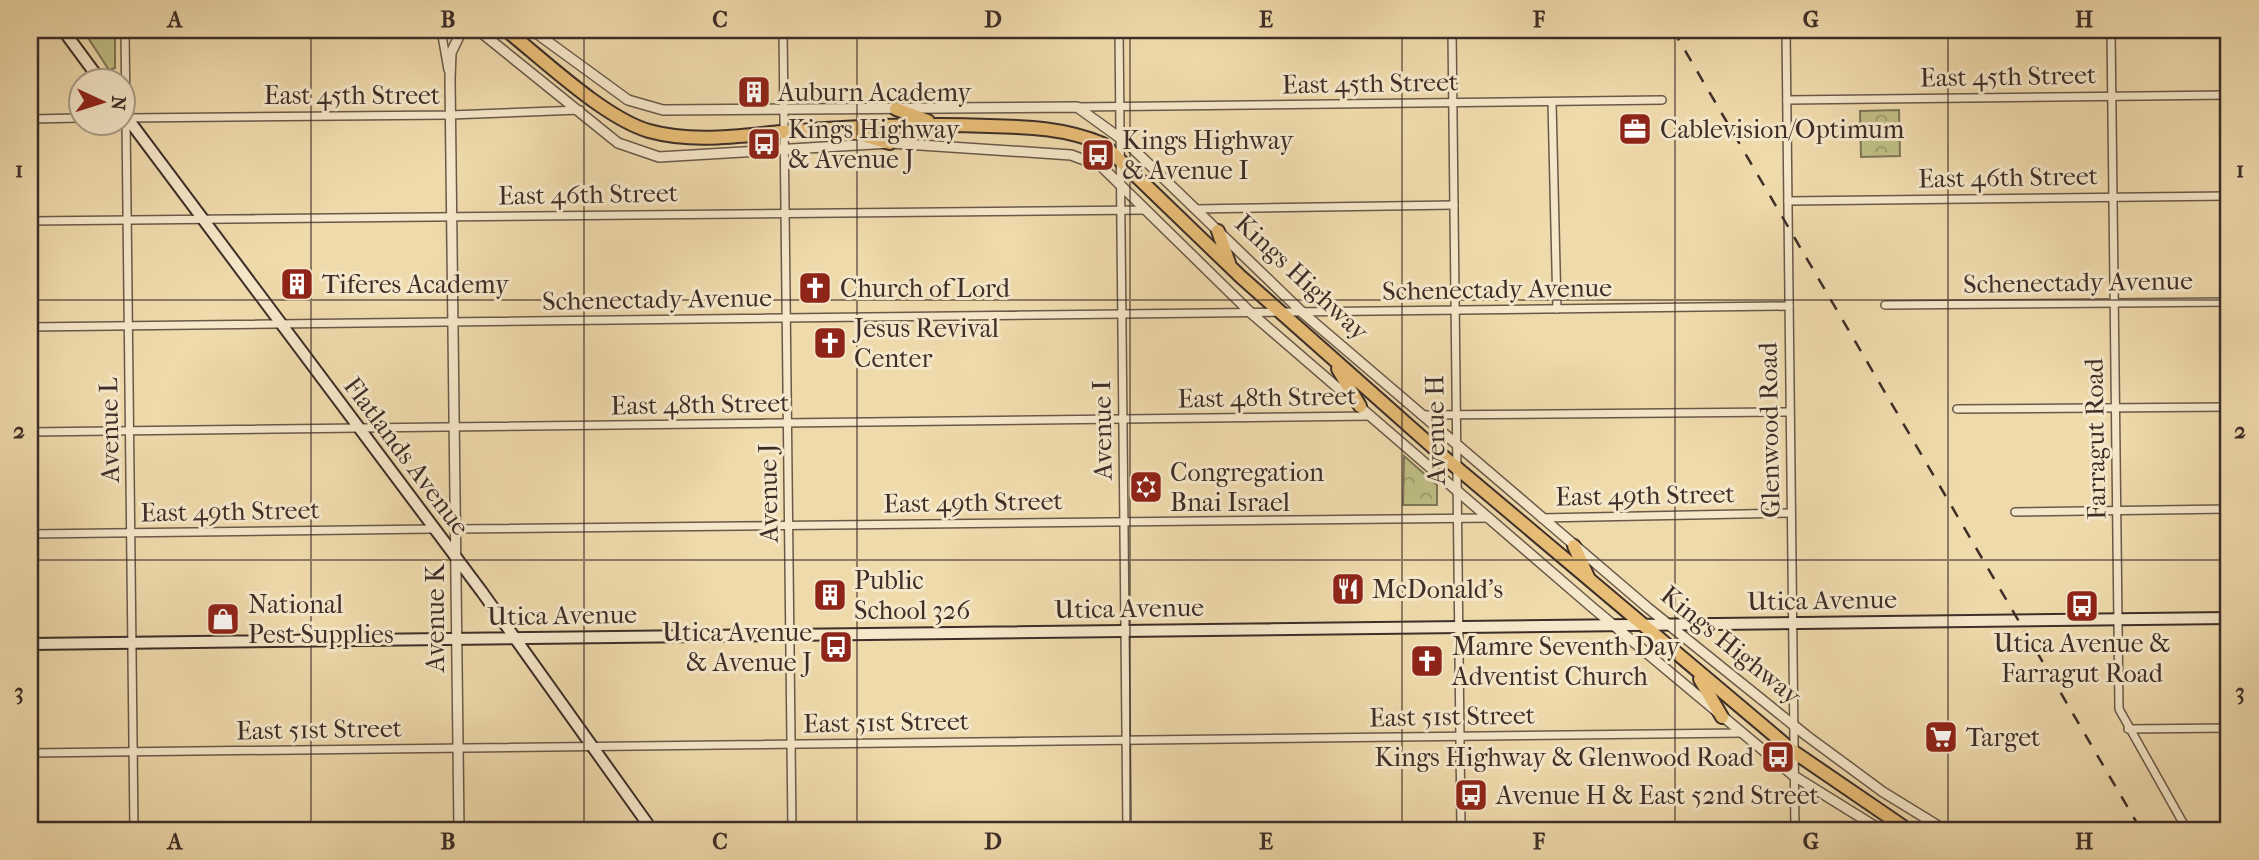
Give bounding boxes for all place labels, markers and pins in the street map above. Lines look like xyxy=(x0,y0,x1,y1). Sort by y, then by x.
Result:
building icon: Auburn Academy xyxy=(735,73,773,111)
place label: Auburn Academy xyxy=(777,77,972,108)
office icon: Cablevision/Optimum xyxy=(1616,110,1654,148)
place label: Kings Highway & Avenue J xyxy=(788,114,961,175)
place label: Cablevision/Optimum xyxy=(1660,114,1905,145)
bus stop icon: Kings Highway & Avenue J xyxy=(745,125,783,163)
place label: Kings Highway & Avenue I xyxy=(1122,125,1295,186)
bus stop icon: Kings Highway & Avenue I xyxy=(1079,136,1117,174)
building icon: Tiferes Academy xyxy=(278,265,316,303)
place label: Tiferes Academy xyxy=(322,269,510,300)
church icon: Church of Lord xyxy=(796,269,834,307)
place label: Church of Lord xyxy=(840,273,1011,304)
place label: Jesus Revival Center xyxy=(852,313,999,374)
church icon: Jesus Revival Center xyxy=(811,324,849,362)
place label: Congregation Bnai Israel xyxy=(1170,457,1324,518)
synagogue icon: Congregation Bnai Israel xyxy=(1127,468,1165,506)
place label: Public School 326 xyxy=(854,565,971,626)
restaurant icon: McDonald's xyxy=(1329,570,1367,608)
place label: McDonald's xyxy=(1372,574,1503,605)
building icon: Public School 326 xyxy=(811,576,849,614)
bus stop icon: Utica Avenue & Farragut Road xyxy=(2063,587,2101,625)
place label: National Pest Supplies xyxy=(248,589,394,650)
shop icon: National Pest Supplies xyxy=(204,600,242,638)
place label: Utica Avenue & Avenue J xyxy=(662,617,812,678)
bus stop icon: Utica Avenue & Avenue J xyxy=(817,628,855,666)
place label: Utica Avenue & Farragut Road xyxy=(1994,628,2170,689)
place label: Mamre Seventh Day Adventist Church xyxy=(1451,631,1681,692)
church icon: Mamre Seventh Day Adventist Church xyxy=(1408,642,1446,680)
supermarket icon: Target xyxy=(1922,718,1960,756)
place label: Target xyxy=(1966,722,2041,753)
bus stop icon: Kings Highway & Glenwood Road xyxy=(1759,738,1797,776)
place label: Kings Highway & Glenwood Road xyxy=(1375,742,1755,773)
bus stop icon: Avenue H & East 52nd Street xyxy=(1452,776,1490,814)
place label: Avenue H & East 52nd Street xyxy=(1495,780,1820,811)

